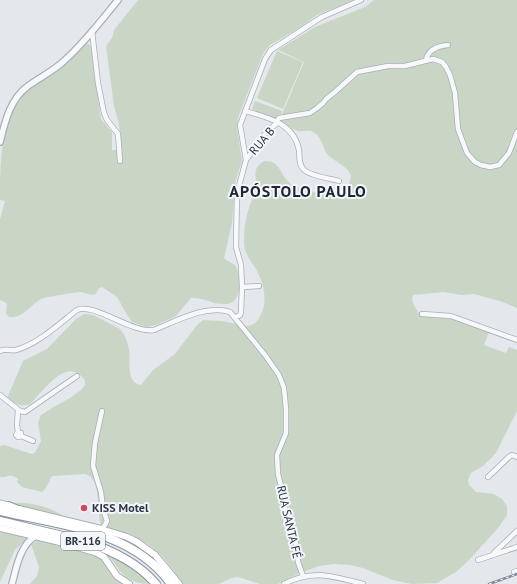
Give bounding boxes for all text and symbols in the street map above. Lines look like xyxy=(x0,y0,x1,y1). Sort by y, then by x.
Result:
street label: RUA B xyxy=(246,124,278,158)
district label: APÓSTOLO PAULO xyxy=(229,181,367,201)
street label: RUA SANTA FÉ xyxy=(274,484,305,560)
place label: KISS Motel xyxy=(92,500,149,515)
marker: KISS Motel xyxy=(79,503,89,513)
road number: BR-116 xyxy=(61,532,105,550)

